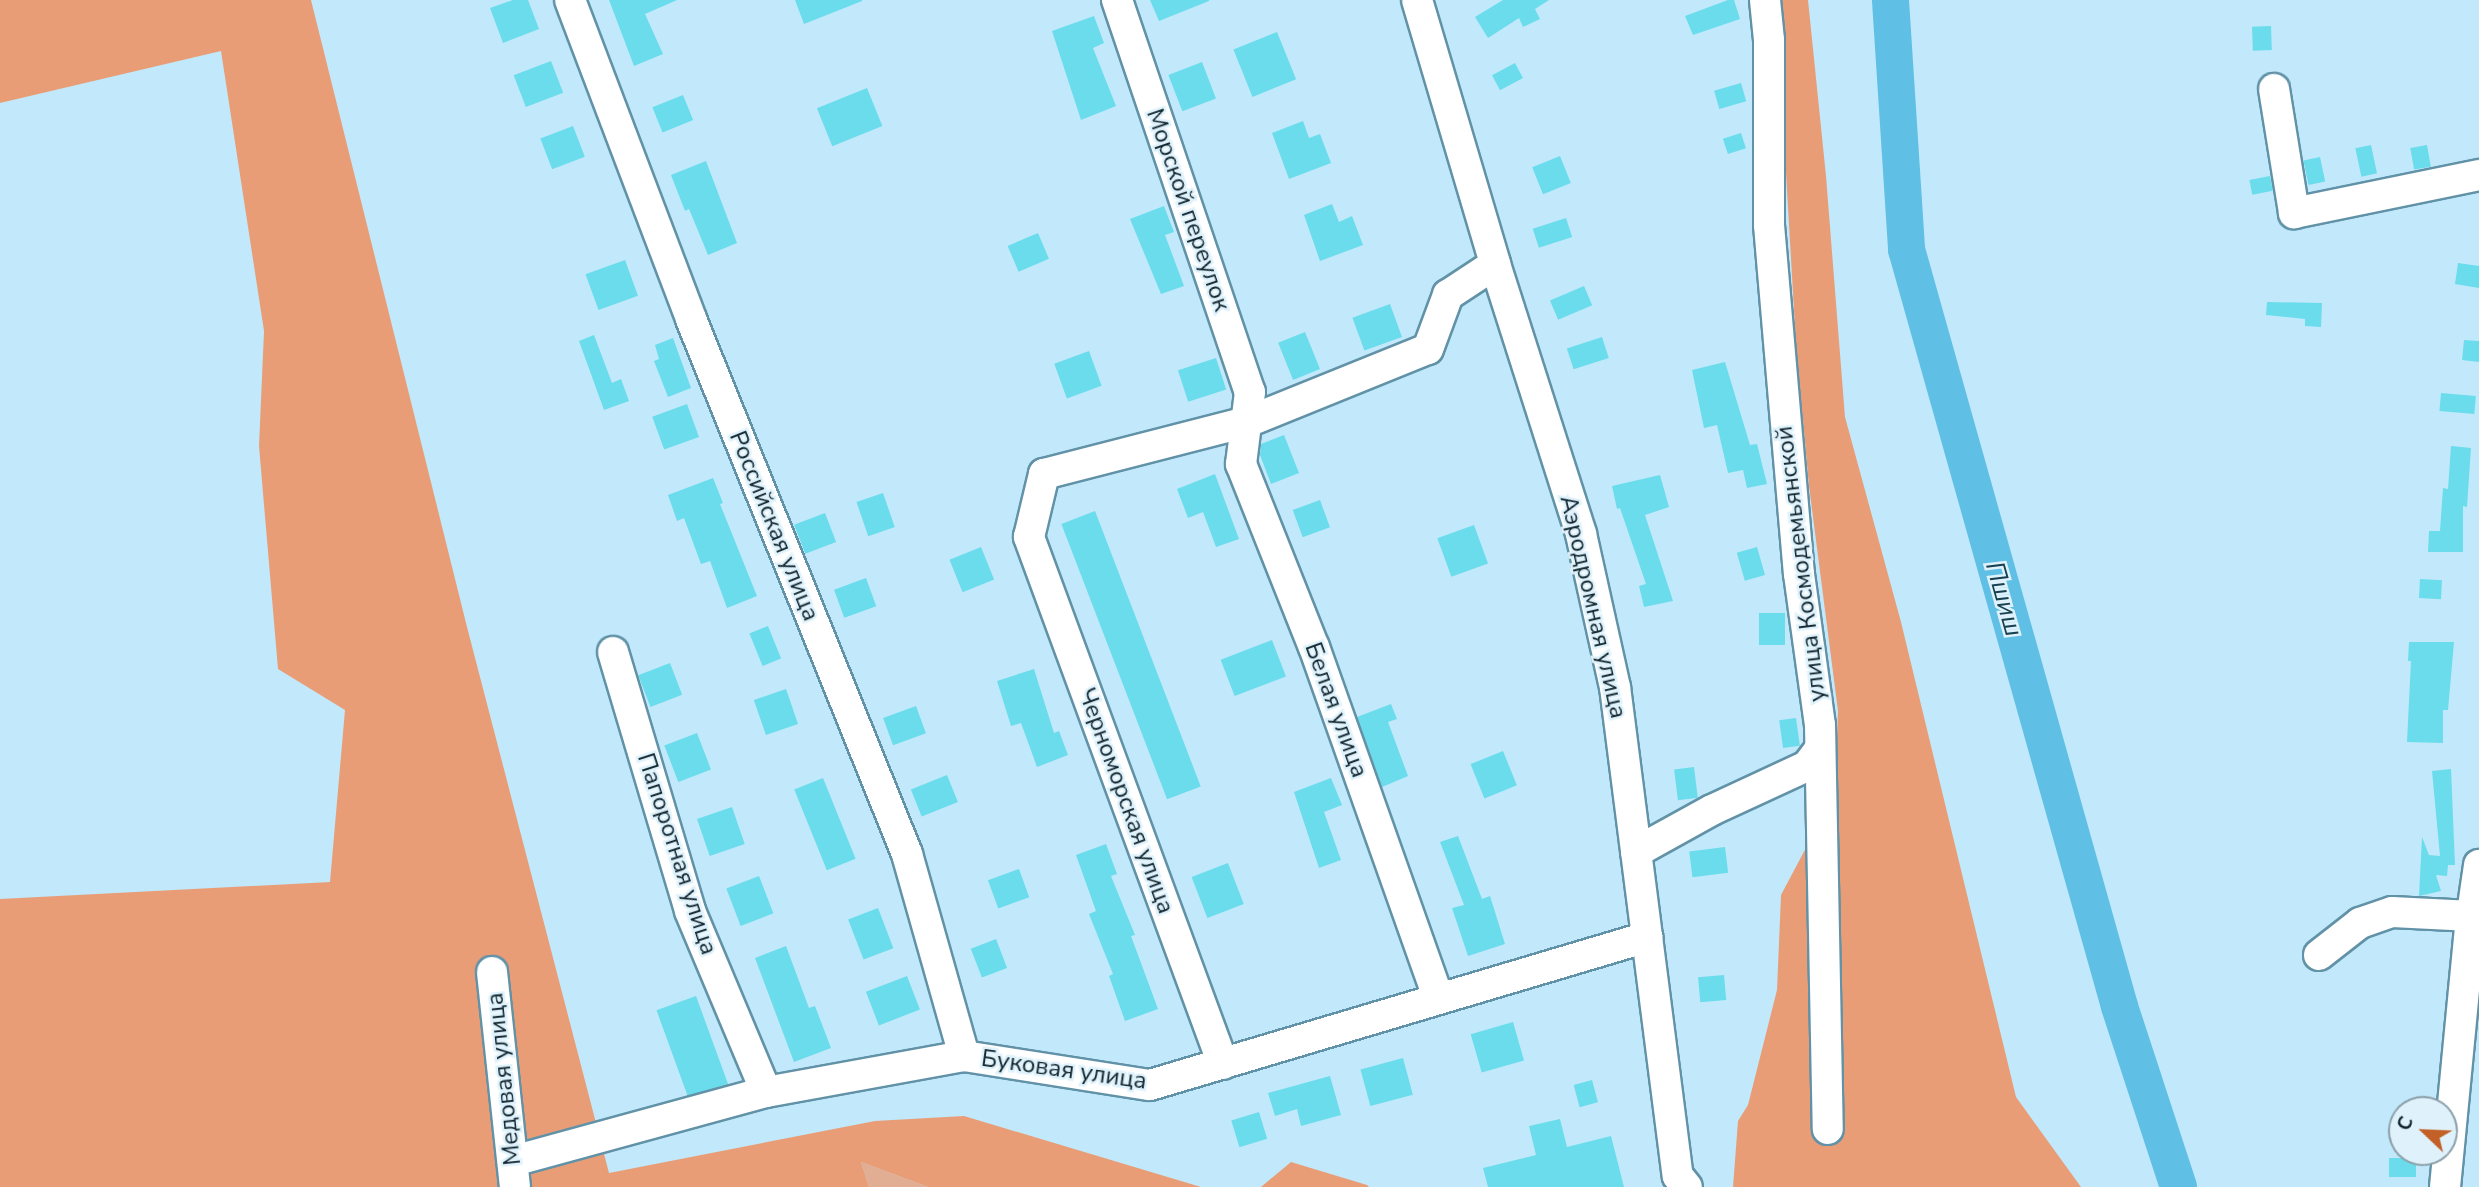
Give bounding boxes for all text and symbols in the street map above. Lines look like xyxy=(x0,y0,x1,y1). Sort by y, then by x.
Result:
street label: Морской переулок xyxy=(1140,105,1236,315)
street label: улица Космодемьянской xyxy=(1770,425,1832,703)
street label: Российская улица xyxy=(723,427,825,625)
street label: Аэродромная улица xyxy=(1553,493,1633,721)
water label: Пшиш xyxy=(1978,558,2030,640)
street label: Белая улица xyxy=(1298,639,1374,781)
street label: Черноморская улица xyxy=(1072,684,1180,918)
street label: Папоротная улица xyxy=(631,750,723,958)
street label: Медовая улица xyxy=(481,991,527,1167)
street label: Буковая улица xyxy=(979,1044,1149,1096)
north arrow xyxy=(2388,1096,2458,1166)
text: С xyxy=(2391,1113,2420,1135)

